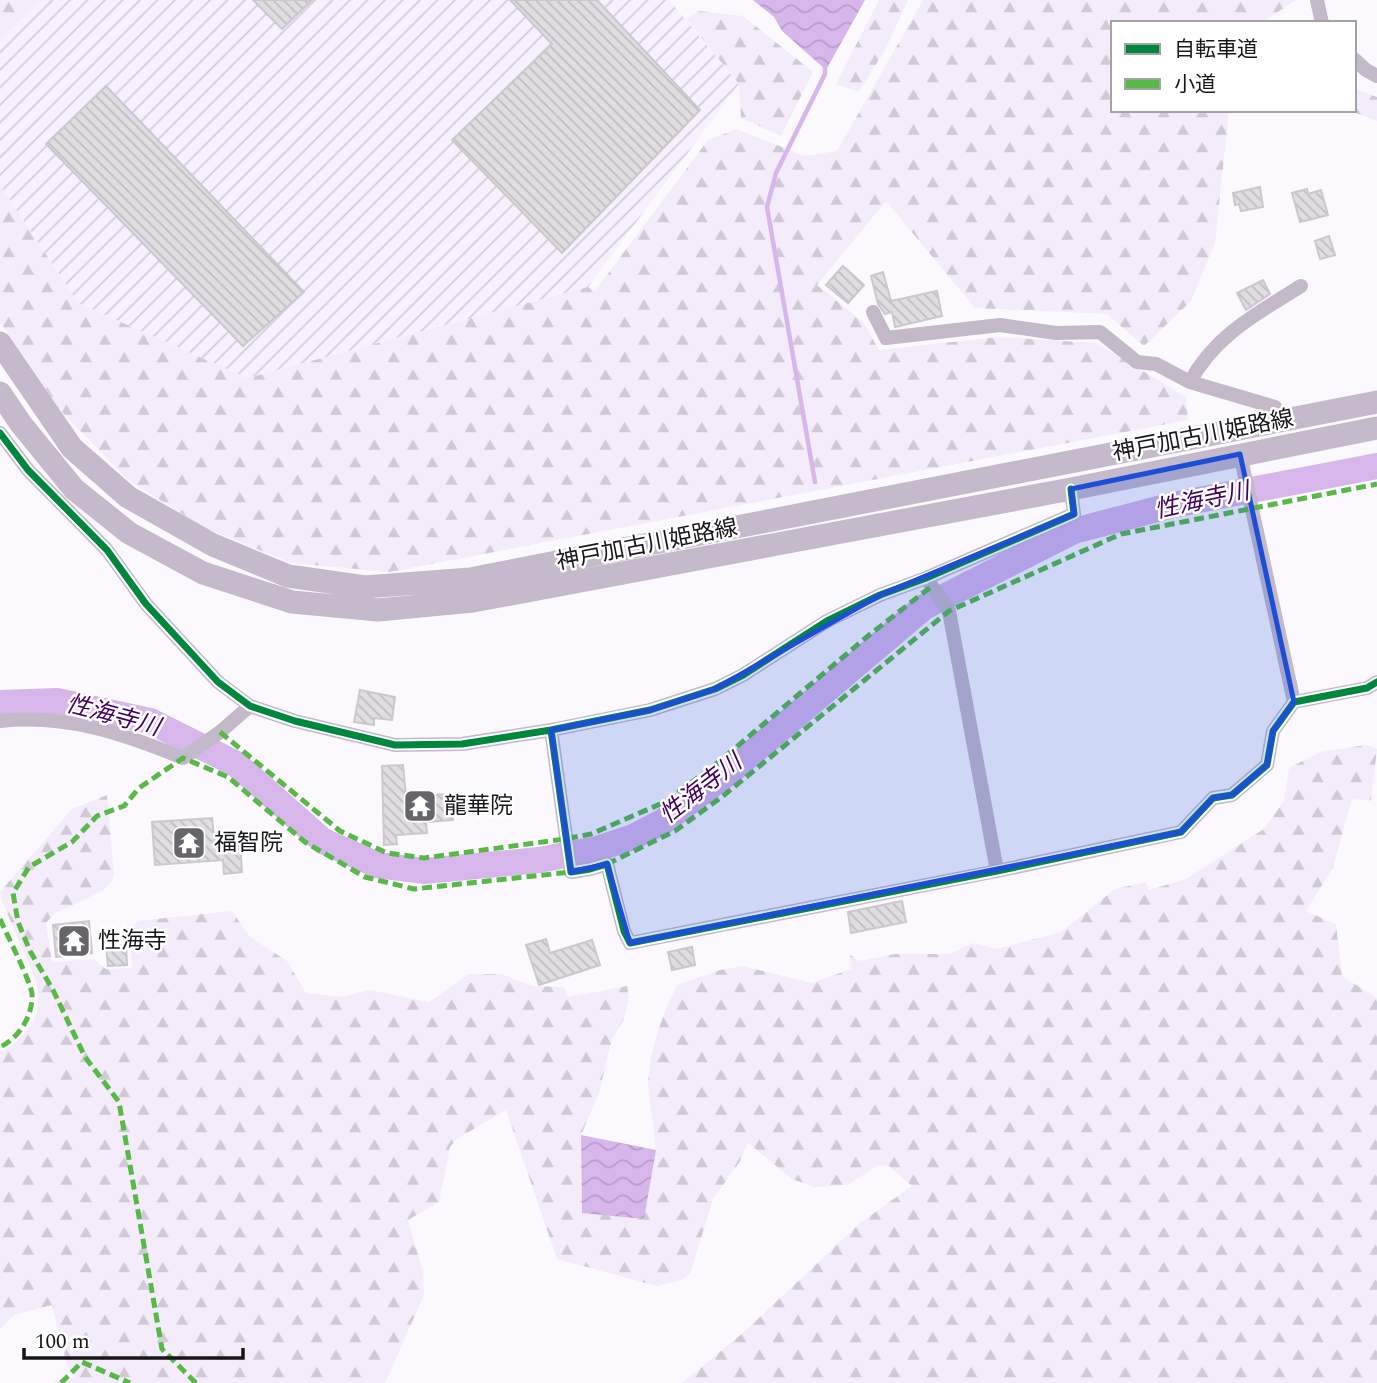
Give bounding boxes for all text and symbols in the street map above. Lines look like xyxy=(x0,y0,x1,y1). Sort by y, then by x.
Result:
legend xyxy=(1111,21,1356,112)
text: 自転車道 xyxy=(1174,34,1258,66)
text: 小道 xyxy=(1174,69,1216,101)
street label: 神戸加古川姫路線 xyxy=(1109,401,1297,471)
water label: 性海寺川 xyxy=(1151,473,1256,529)
street label: 神戸加古川姫路線 xyxy=(553,510,741,580)
water label: 性海寺川 xyxy=(62,686,167,747)
water label: 性海寺川 xyxy=(652,743,752,833)
temple icon: 龍華院 xyxy=(401,787,439,825)
place label: 龍華院 xyxy=(444,789,513,824)
temple icon: 福智院 xyxy=(170,824,208,862)
place label: 福智院 xyxy=(214,826,283,861)
temple icon: 性海寺 xyxy=(55,922,93,960)
place label: 性海寺 xyxy=(98,924,167,959)
scale bar xyxy=(24,1316,243,1360)
text: 100 m xyxy=(35,1326,90,1358)

